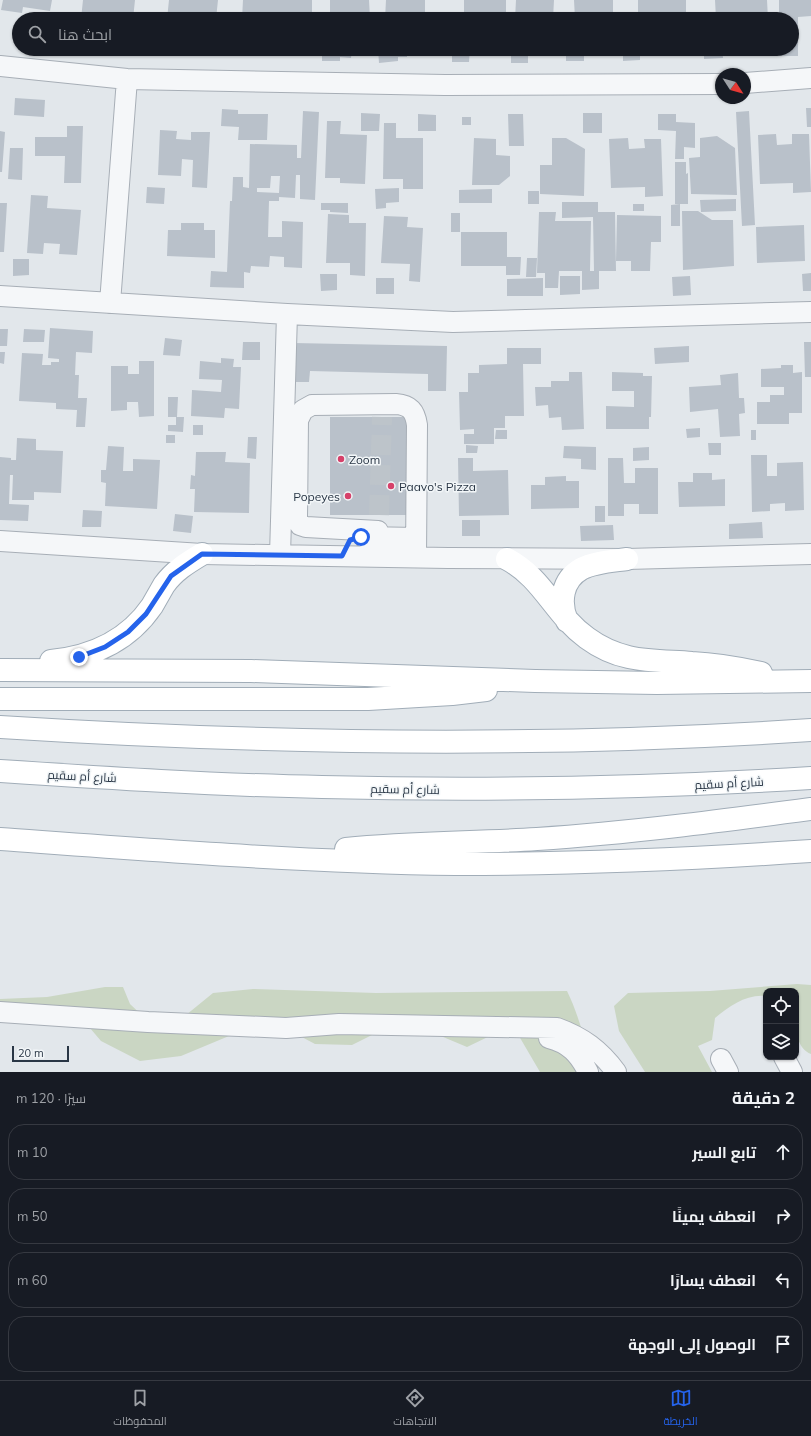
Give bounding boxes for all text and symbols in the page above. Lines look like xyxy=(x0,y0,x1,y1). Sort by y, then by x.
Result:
search box xyxy=(12,12,799,56)
icon: search xyxy=(26,23,48,45)
text: ابحث هنا xyxy=(58,25,112,44)
north arrow xyxy=(715,68,751,104)
place label: Zoom xyxy=(349,452,380,467)
marker: Zoom xyxy=(336,454,346,464)
place label: Paavo's Pizza xyxy=(399,479,476,494)
marker: Paavo's Pizza xyxy=(386,481,396,491)
place label: Popeyes xyxy=(293,489,340,504)
marker: Popeyes xyxy=(343,491,353,501)
route start xyxy=(352,528,370,546)
route end xyxy=(70,648,88,666)
street label: شارع أم سقيم xyxy=(47,767,117,786)
street label: شارع أم سقيم xyxy=(694,774,764,793)
street label: شارع أم سقيم xyxy=(370,781,440,798)
map controls xyxy=(763,988,799,1060)
button: locate xyxy=(763,988,799,1024)
button: layers xyxy=(763,1024,799,1060)
scale bar xyxy=(12,1044,69,1063)
text: 20 m xyxy=(18,1046,44,1060)
text: 2 دقيقة xyxy=(732,1087,795,1108)
text: سيرًا · 120 m xyxy=(16,1090,86,1106)
icon: ahead xyxy=(772,1141,794,1163)
text: تابع السير xyxy=(692,1143,756,1162)
text: 10 m xyxy=(17,1144,47,1160)
icon: right xyxy=(772,1205,794,1227)
text: انعطف يمينًا xyxy=(672,1207,756,1226)
text: 50 m xyxy=(17,1208,47,1224)
icon: left xyxy=(772,1269,794,1291)
text: انعطف يسارًا xyxy=(670,1271,756,1290)
text: 60 m xyxy=(17,1272,47,1288)
icon: arrive xyxy=(772,1333,794,1355)
text: الوصول إلى الوجهة xyxy=(628,1335,756,1354)
tab: المحفوظات xyxy=(113,1387,167,1431)
tab: الاتجاهات xyxy=(393,1387,437,1431)
tab: الخريطة xyxy=(663,1387,698,1431)

